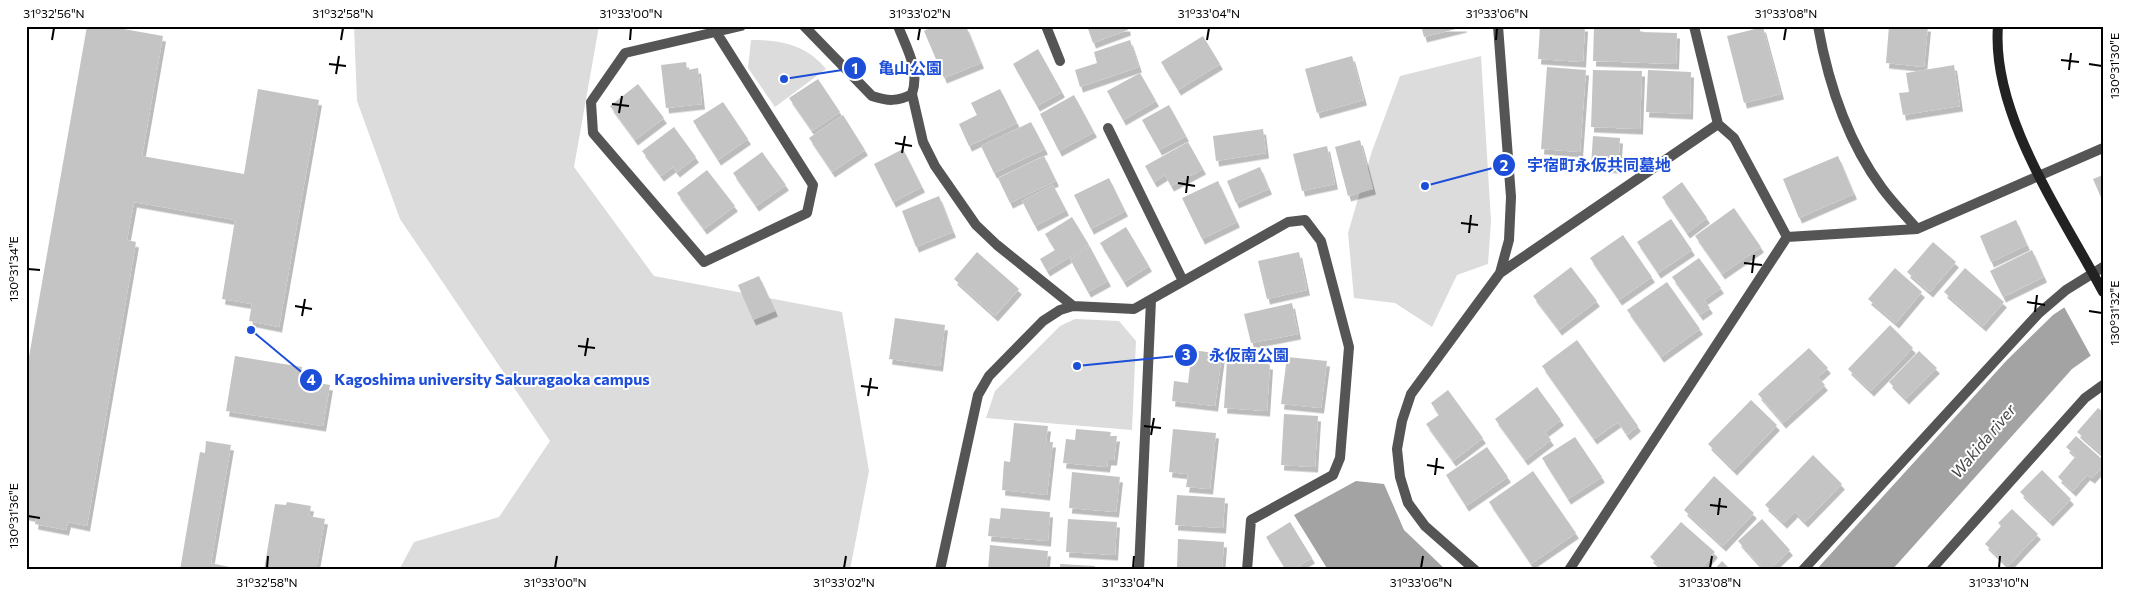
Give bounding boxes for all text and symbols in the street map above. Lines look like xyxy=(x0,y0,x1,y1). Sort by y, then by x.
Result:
text: 31°32'56"N xyxy=(23,6,85,20)
text: 31°32'58"N xyxy=(312,6,374,20)
text: 31°33'00"N xyxy=(600,6,662,20)
text: 31°33'02"N xyxy=(889,6,951,20)
text: 31°33'04"N xyxy=(1178,6,1240,20)
text: 31°33'06"N xyxy=(1466,6,1528,20)
text: 31°33'08"N xyxy=(1755,6,1817,20)
text: 130°31'30"E xyxy=(2107,33,2121,99)
callout: 亀山公園 xyxy=(843,53,952,84)
text: 亀山公園 xyxy=(878,58,942,77)
text: 1 xyxy=(852,59,858,77)
callout: 宇宿町永仮共同墓地 xyxy=(1492,150,1681,181)
text: 宇宿町永仮共同墓地 xyxy=(1527,155,1671,174)
text: 2 xyxy=(1500,156,1508,174)
text: 130°31'34"E xyxy=(6,236,20,302)
text: 130°31'32"E xyxy=(2107,281,2121,345)
callout: 永仮南公園 xyxy=(1174,340,1299,371)
text: 3 xyxy=(1182,345,1191,363)
text: 永仮南公園 xyxy=(1209,345,1289,364)
callout: Kagoshima university Sakuragaoka campus xyxy=(299,364,659,395)
text: Kagoshima university Sakuragaoka campus xyxy=(334,369,650,388)
text: 4 xyxy=(306,370,316,388)
water label: Wakida river xyxy=(1946,399,2019,482)
text: 130°31'36"E xyxy=(6,483,20,549)
text: 31°32'58"N xyxy=(236,575,298,589)
text: 31°33'00"N xyxy=(524,575,586,589)
text: 31°33'02"N xyxy=(813,575,875,589)
text: 31°33'04"N xyxy=(1102,575,1164,589)
text: 31°33'06"N xyxy=(1390,575,1452,589)
text: 31°33'08"N xyxy=(1679,575,1741,589)
text: 31°33'10"N xyxy=(1969,575,2029,589)

